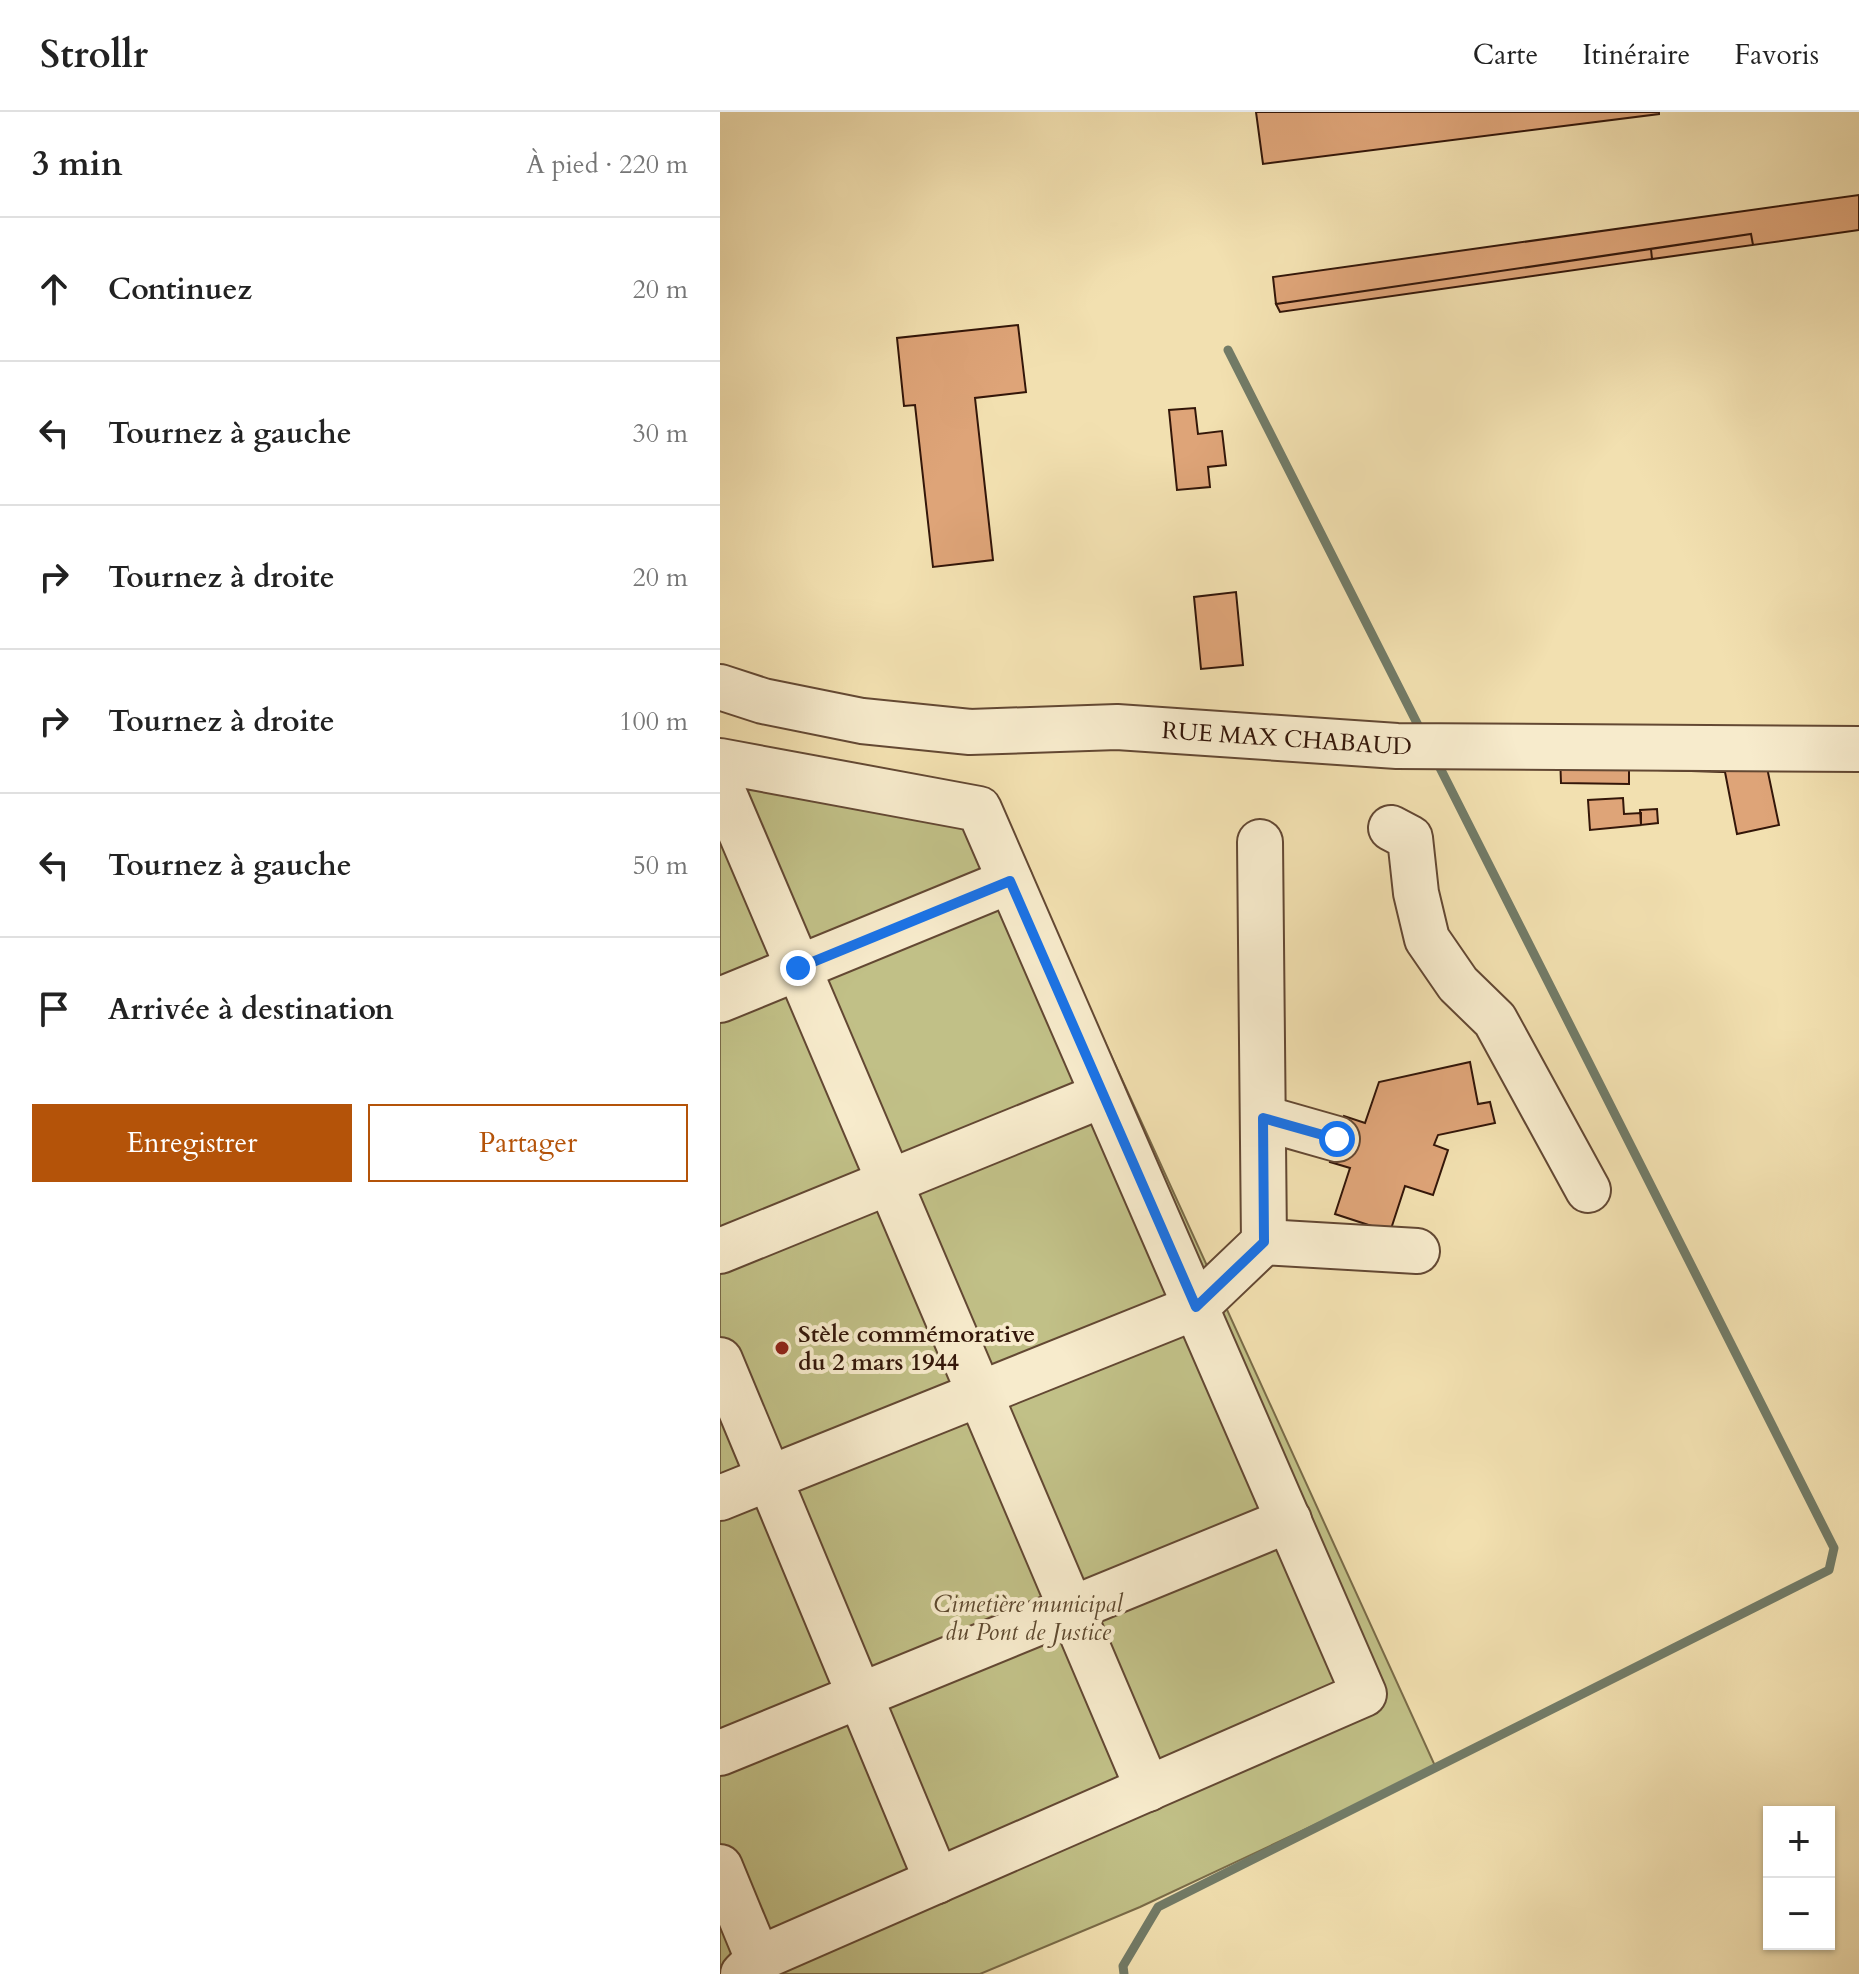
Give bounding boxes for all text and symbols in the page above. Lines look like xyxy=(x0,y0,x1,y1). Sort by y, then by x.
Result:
text: Strollr xyxy=(40,29,148,81)
text: Carte xyxy=(1473,36,1538,74)
text: Itinéraire xyxy=(1582,36,1690,74)
text: Favoris xyxy=(1734,36,1819,74)
text: 3 min xyxy=(32,141,123,187)
text: À pied · 220 m xyxy=(526,147,688,182)
icon: ahead xyxy=(32,267,76,311)
text: Continuez xyxy=(108,269,252,310)
text: 20 m xyxy=(632,272,688,307)
icon: left xyxy=(32,411,76,455)
text: Tournez à gauche xyxy=(108,413,352,454)
text: 30 m xyxy=(632,416,688,451)
icon: right xyxy=(32,555,76,599)
text: Tournez à droite xyxy=(108,557,335,598)
text: 20 m xyxy=(632,560,688,595)
icon: right xyxy=(32,699,76,743)
text: Tournez à droite xyxy=(108,701,335,742)
text: 100 m xyxy=(619,704,688,739)
street label: RUE MAX CHABAUD xyxy=(1161,714,1412,763)
icon: left xyxy=(32,843,76,887)
text: Tournez à gauche xyxy=(108,845,352,886)
text: 50 m xyxy=(632,848,688,883)
route end xyxy=(780,950,816,986)
icon: arrive xyxy=(32,987,76,1031)
text: Arrivée à destination xyxy=(108,989,394,1030)
button: Enregistrer xyxy=(32,1104,352,1182)
button: Partager xyxy=(368,1104,688,1182)
route start xyxy=(1319,1121,1355,1157)
place label: Stèle commémorative du 2 mars 1944 xyxy=(798,1318,1035,1379)
marker: Stèle commémorative du 2 mars 1944 xyxy=(773,1339,791,1357)
park label: Cimetière municipal du Pont de Justice xyxy=(933,1588,1124,1649)
map controls xyxy=(1763,1806,1835,1950)
button: + xyxy=(1763,1806,1835,1878)
button: − xyxy=(1763,1878,1835,1950)

